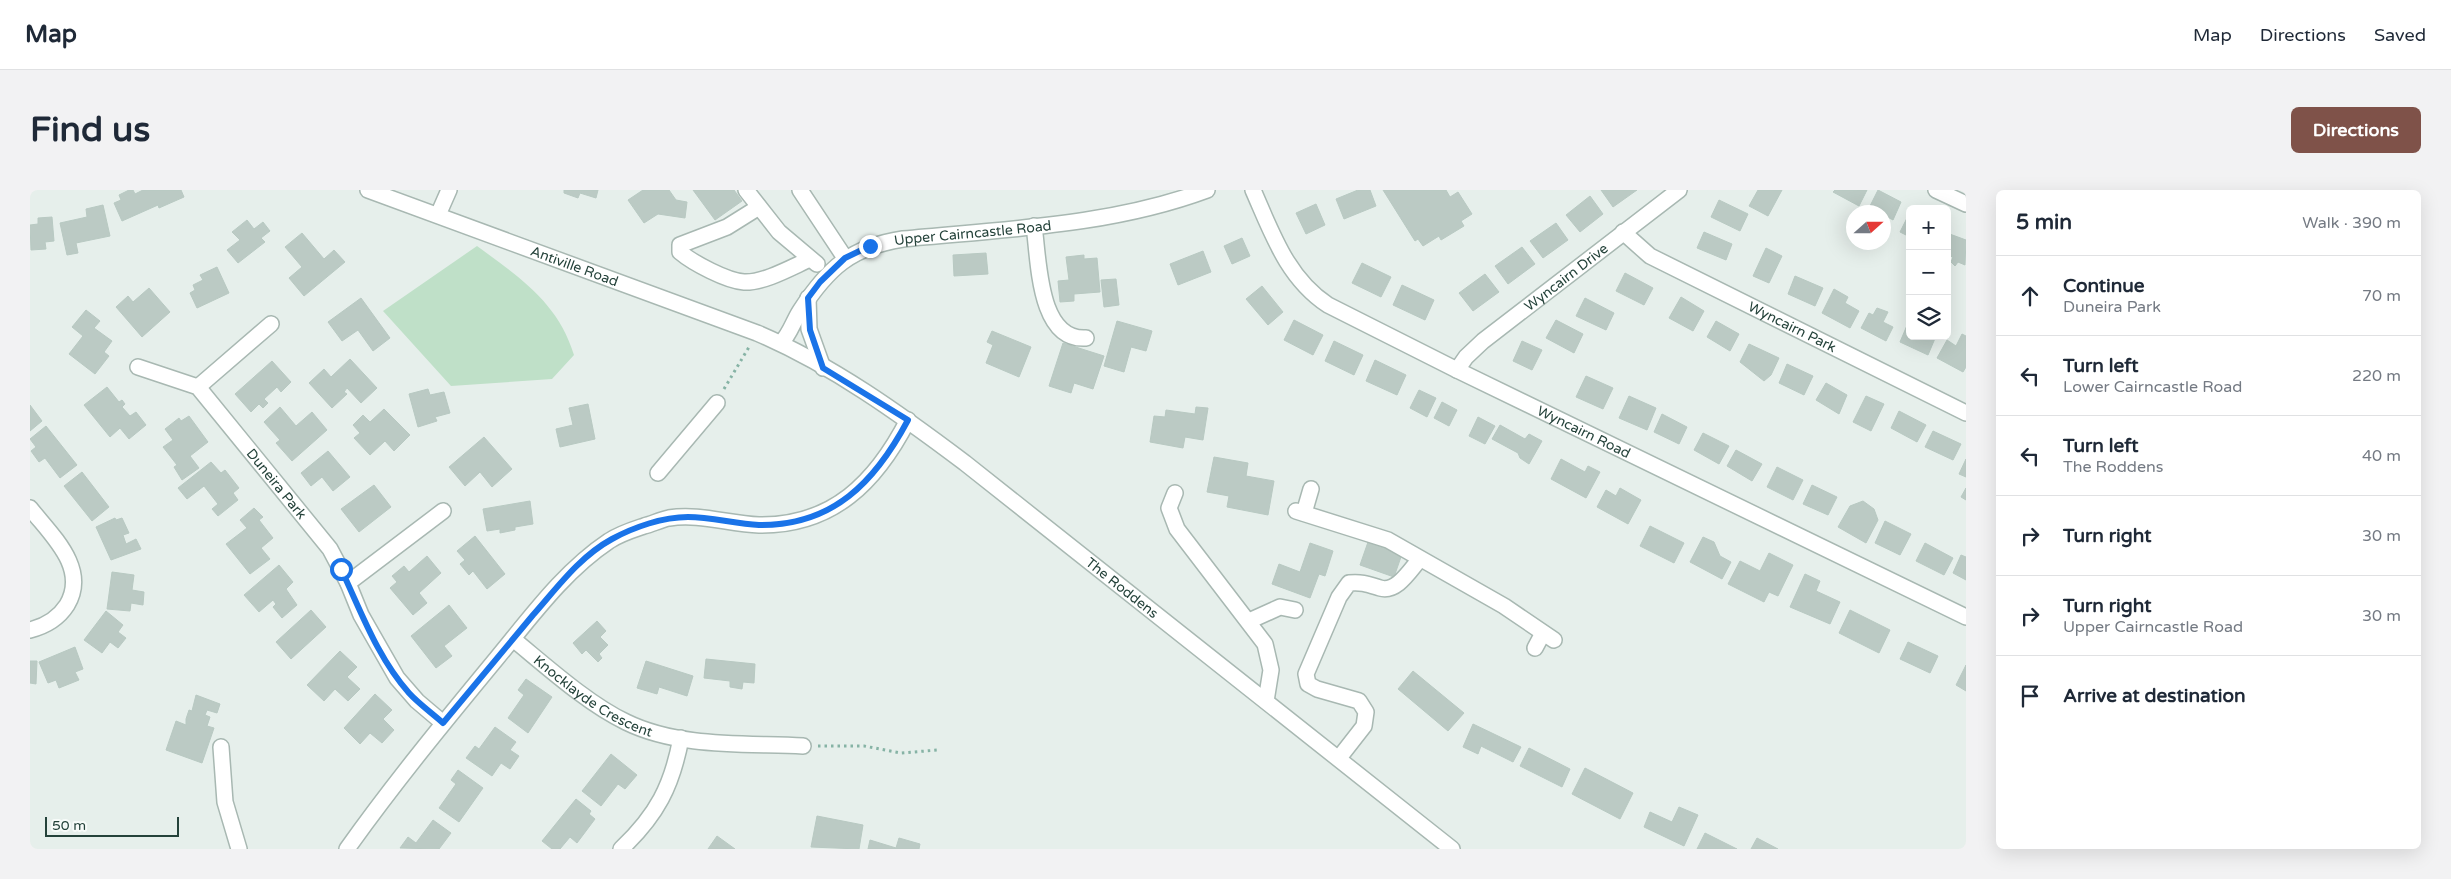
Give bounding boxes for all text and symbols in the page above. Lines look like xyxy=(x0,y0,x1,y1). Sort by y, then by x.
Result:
text: Map xyxy=(25,20,77,49)
text: Map xyxy=(2193,24,2232,46)
text: Directions xyxy=(2260,24,2346,46)
text: Saved xyxy=(2374,24,2426,46)
button: Directions xyxy=(2291,107,2421,153)
text: Find us xyxy=(30,109,150,151)
north arrow xyxy=(1846,205,1891,250)
map controls xyxy=(1906,205,1951,340)
button: + xyxy=(1906,205,1951,250)
text: 5 min xyxy=(2016,210,2072,235)
text: Walk · 390 m xyxy=(2302,213,2401,233)
street label: Upper Cairncastle Road xyxy=(893,217,1052,249)
route end xyxy=(859,235,882,258)
street label: Wyncairn Drive xyxy=(1521,240,1612,315)
street label: Antiville Road xyxy=(528,242,621,290)
button: − xyxy=(1906,250,1951,295)
text: Continue xyxy=(2063,275,2145,297)
icon: ahead xyxy=(2016,282,2044,310)
text: 70 m xyxy=(2362,286,2401,306)
button: layers xyxy=(1906,295,1951,340)
text: Duneira Park xyxy=(2063,297,2161,317)
street label: Wyncairn Park xyxy=(1745,298,1839,356)
text: Turn left xyxy=(2063,355,2139,377)
icon: left xyxy=(2016,362,2044,390)
text: 220 m xyxy=(2352,366,2401,386)
text: Lower Cairncastle Road xyxy=(2063,377,2242,397)
street label: Wyncairn Road xyxy=(1534,402,1633,462)
text: Turn left xyxy=(2063,435,2139,457)
icon: left xyxy=(2016,442,2044,470)
street label: Duneira Park xyxy=(243,445,310,523)
text: 40 m xyxy=(2362,446,2401,466)
text: The Roddens xyxy=(2063,457,2163,477)
icon: right xyxy=(2016,522,2044,550)
text: Turn right xyxy=(2063,525,2151,547)
text: 30 m xyxy=(2362,526,2401,546)
street label: The Roddens xyxy=(1082,554,1162,622)
route start xyxy=(330,558,353,581)
text: Turn right xyxy=(2063,595,2151,617)
icon: right xyxy=(2016,602,2044,630)
text: 30 m xyxy=(2362,606,2401,626)
text: Upper Cairncastle Road xyxy=(2063,617,2243,637)
street label: Knocklayde Crescent xyxy=(530,652,655,741)
icon: arrive xyxy=(2016,682,2044,710)
text: Arrive at destination xyxy=(2063,685,2246,707)
scale bar xyxy=(45,814,179,837)
text: 50 m xyxy=(52,817,86,834)

